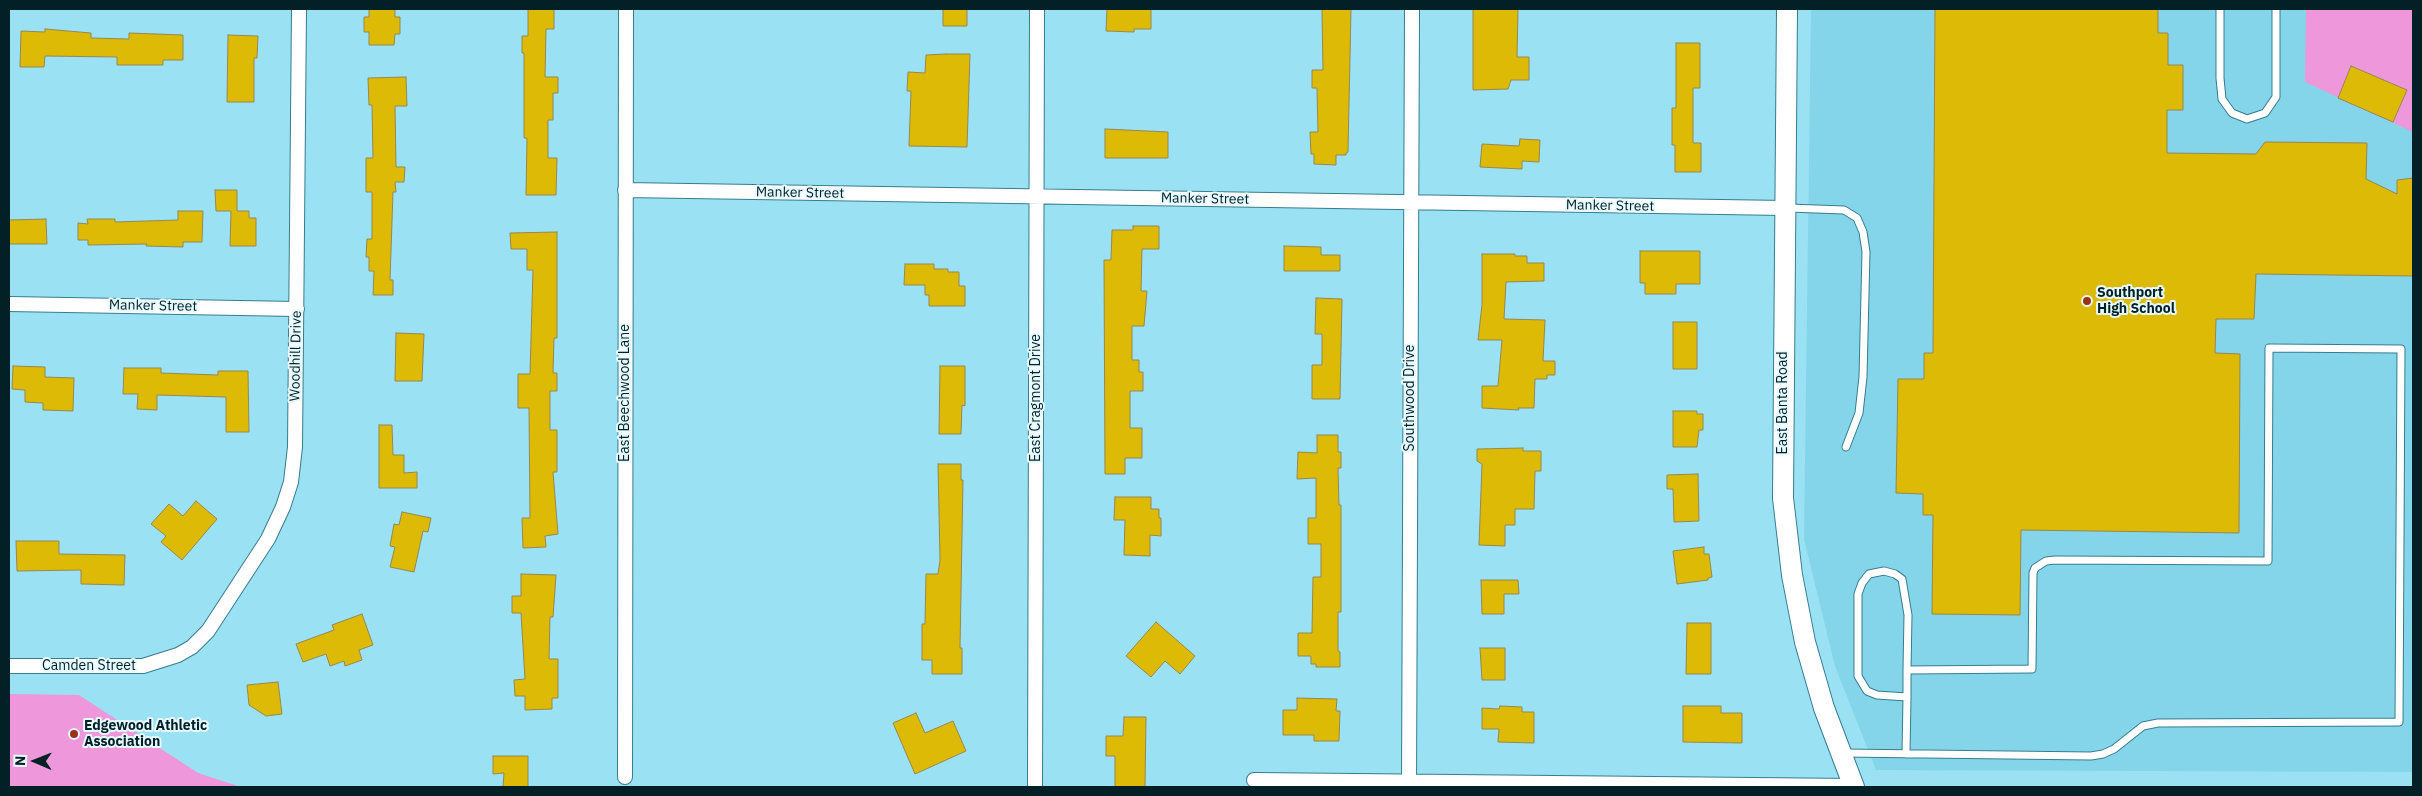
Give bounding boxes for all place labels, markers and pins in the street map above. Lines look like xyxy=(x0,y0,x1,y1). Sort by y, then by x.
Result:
place label: Southport High School xyxy=(2097,285,2175,318)
marker: Southport High School xyxy=(2081,295,2093,307)
place label: Edgewood Athletic Association xyxy=(84,718,207,750)
marker: Edgewood Athletic Association xyxy=(68,728,80,740)

